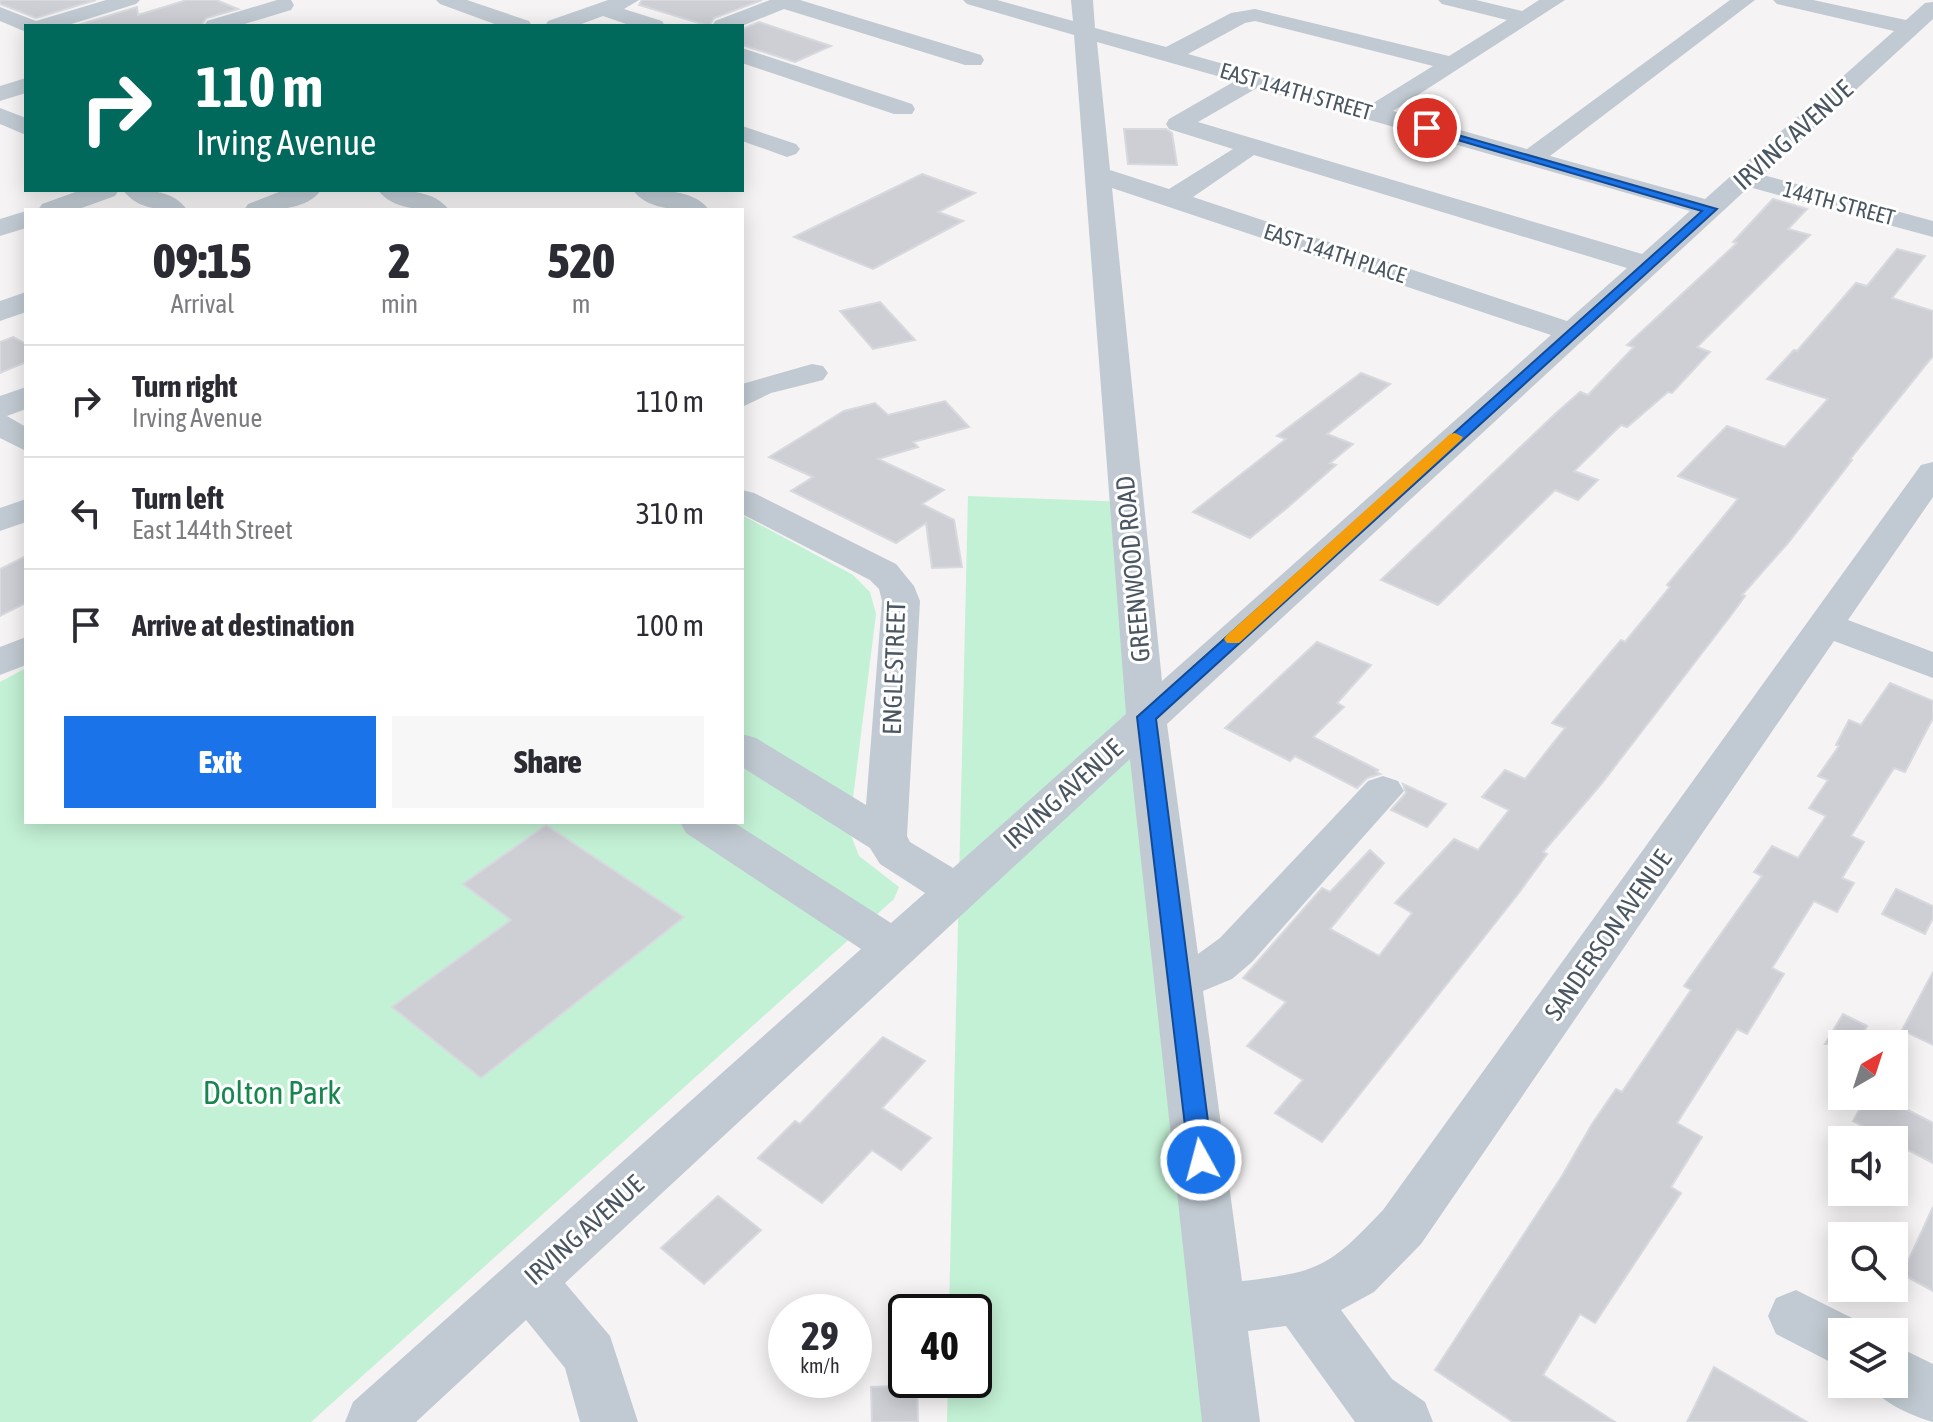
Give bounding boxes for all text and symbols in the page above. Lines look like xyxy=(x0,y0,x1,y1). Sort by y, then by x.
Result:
text: 110 m xyxy=(196,55,323,119)
icon: right xyxy=(64,56,168,160)
street label: EAST 144TH STREET xyxy=(1217,57,1375,125)
street label: IRVING AVENUE xyxy=(1728,74,1858,196)
pin xyxy=(1393,94,1461,162)
icon: arrive xyxy=(1405,106,1449,150)
text: Irving Avenue xyxy=(196,121,376,163)
street label: 144TH STREET xyxy=(1780,176,1898,230)
street label: EAST 144TH PLACE xyxy=(1261,218,1410,288)
text: 09:15 xyxy=(153,233,252,288)
text: 2 xyxy=(388,233,411,288)
text: 520 xyxy=(547,233,615,288)
text: Arrival xyxy=(171,289,234,319)
text: min xyxy=(381,289,418,319)
text: m xyxy=(572,289,590,319)
text: Turn right xyxy=(132,369,238,403)
icon: right xyxy=(64,379,108,423)
text: 110 m xyxy=(636,384,704,418)
text: Irving Avenue xyxy=(132,403,262,433)
street label: GREENWOOD ROAD xyxy=(1110,475,1156,663)
text: Turn left xyxy=(132,481,224,515)
icon: left xyxy=(64,491,108,535)
text: 310 m xyxy=(636,496,704,530)
text: East 144th Street xyxy=(132,515,293,545)
street label: ENGLE STREET xyxy=(877,600,911,735)
icon: arrive xyxy=(64,603,108,647)
text: Arrive at destination xyxy=(132,608,354,642)
text: 100 m xyxy=(636,608,704,642)
button: Exit xyxy=(64,716,376,808)
button: Share xyxy=(392,716,704,808)
street label: IRVING AVENUE xyxy=(998,733,1128,855)
street label: SANDERSON AVENUE xyxy=(1538,844,1678,1026)
north arrow xyxy=(1828,1030,1908,1110)
map controls xyxy=(1828,1030,1908,1398)
park label: Dolton Park xyxy=(203,1074,341,1111)
position arrow xyxy=(1159,1118,1243,1202)
button: sound xyxy=(1828,1126,1908,1206)
street label: IRVING AVENUE xyxy=(519,1169,649,1291)
button: search xyxy=(1828,1222,1908,1302)
speed limit sign: 40 xyxy=(888,1294,992,1398)
text: 29 xyxy=(801,1313,839,1358)
button: layers xyxy=(1828,1318,1908,1398)
text: km/h xyxy=(800,1354,840,1377)

